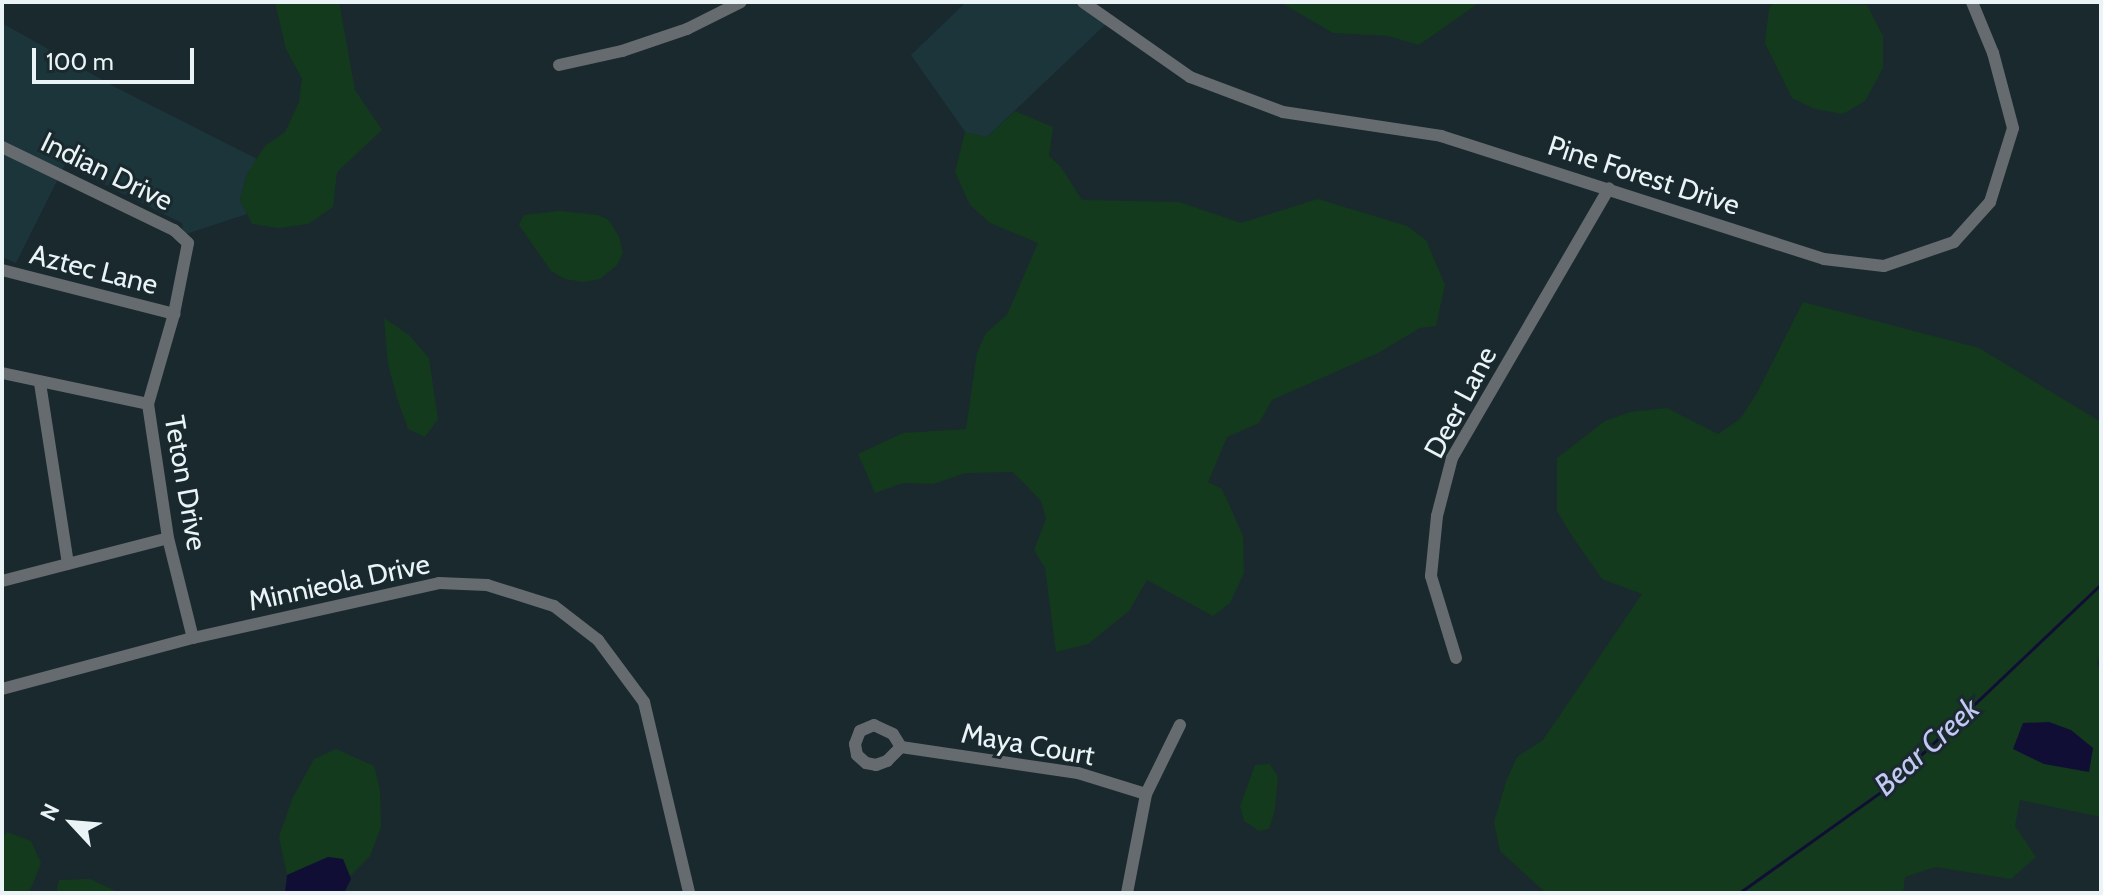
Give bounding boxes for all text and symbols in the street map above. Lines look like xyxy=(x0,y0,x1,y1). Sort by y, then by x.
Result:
scale bar xyxy=(36,32,198,82)
text: 100 m xyxy=(46,47,114,76)
street label: Indian Drive xyxy=(36,125,178,217)
street label: Pine Forest Drive xyxy=(1544,128,1744,222)
street label: Aztec Lane xyxy=(27,237,161,301)
street label: Deer Lane xyxy=(1417,340,1503,464)
street label: Teton Drive xyxy=(158,413,214,553)
street label: Minnieola Drive xyxy=(245,546,433,618)
water label: Bear Creek xyxy=(1867,691,1987,803)
street label: Maya Court xyxy=(959,716,1097,772)
north arrow xyxy=(32,783,112,863)
text: N xyxy=(34,799,66,825)

